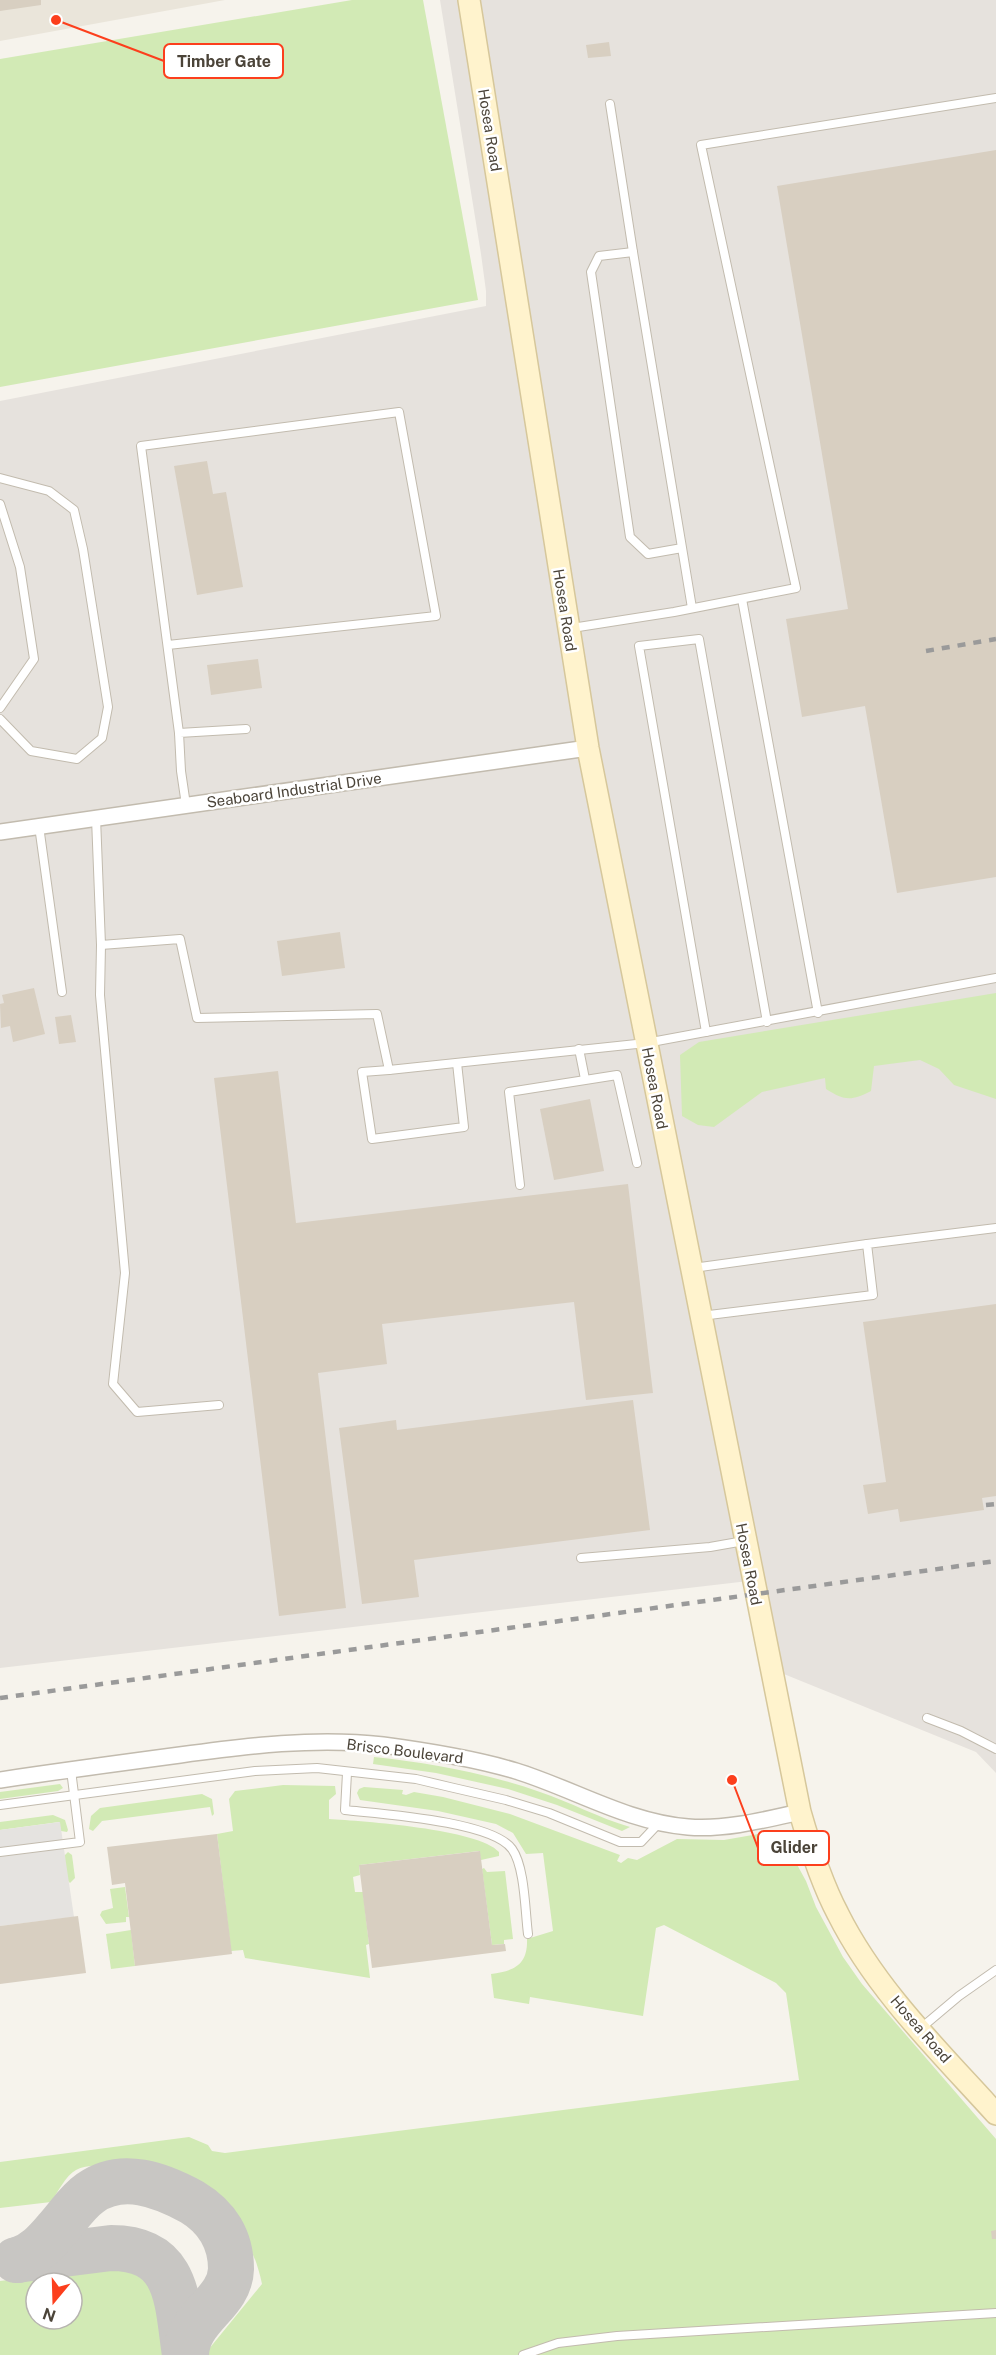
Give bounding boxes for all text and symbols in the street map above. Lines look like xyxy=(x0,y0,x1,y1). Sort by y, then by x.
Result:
callout: Timber Gate xyxy=(164,44,283,78)
text: Timber Gate xyxy=(177,52,271,71)
street label: Hosea Road xyxy=(475,88,505,172)
street label: Hosea Road xyxy=(550,568,580,652)
street label: Seaboard Industrial Drive xyxy=(205,769,383,811)
street label: Hosea Road xyxy=(639,1046,671,1130)
street label: Hosea Road xyxy=(733,1522,765,1606)
street label: Brisco Boulevard xyxy=(346,1735,464,1767)
callout: Glider xyxy=(758,1831,829,1865)
text: Glider xyxy=(770,1838,818,1857)
street label: Hosea Road xyxy=(887,1992,955,2066)
north arrow xyxy=(24,2271,84,2331)
text: N xyxy=(40,2304,58,2326)

